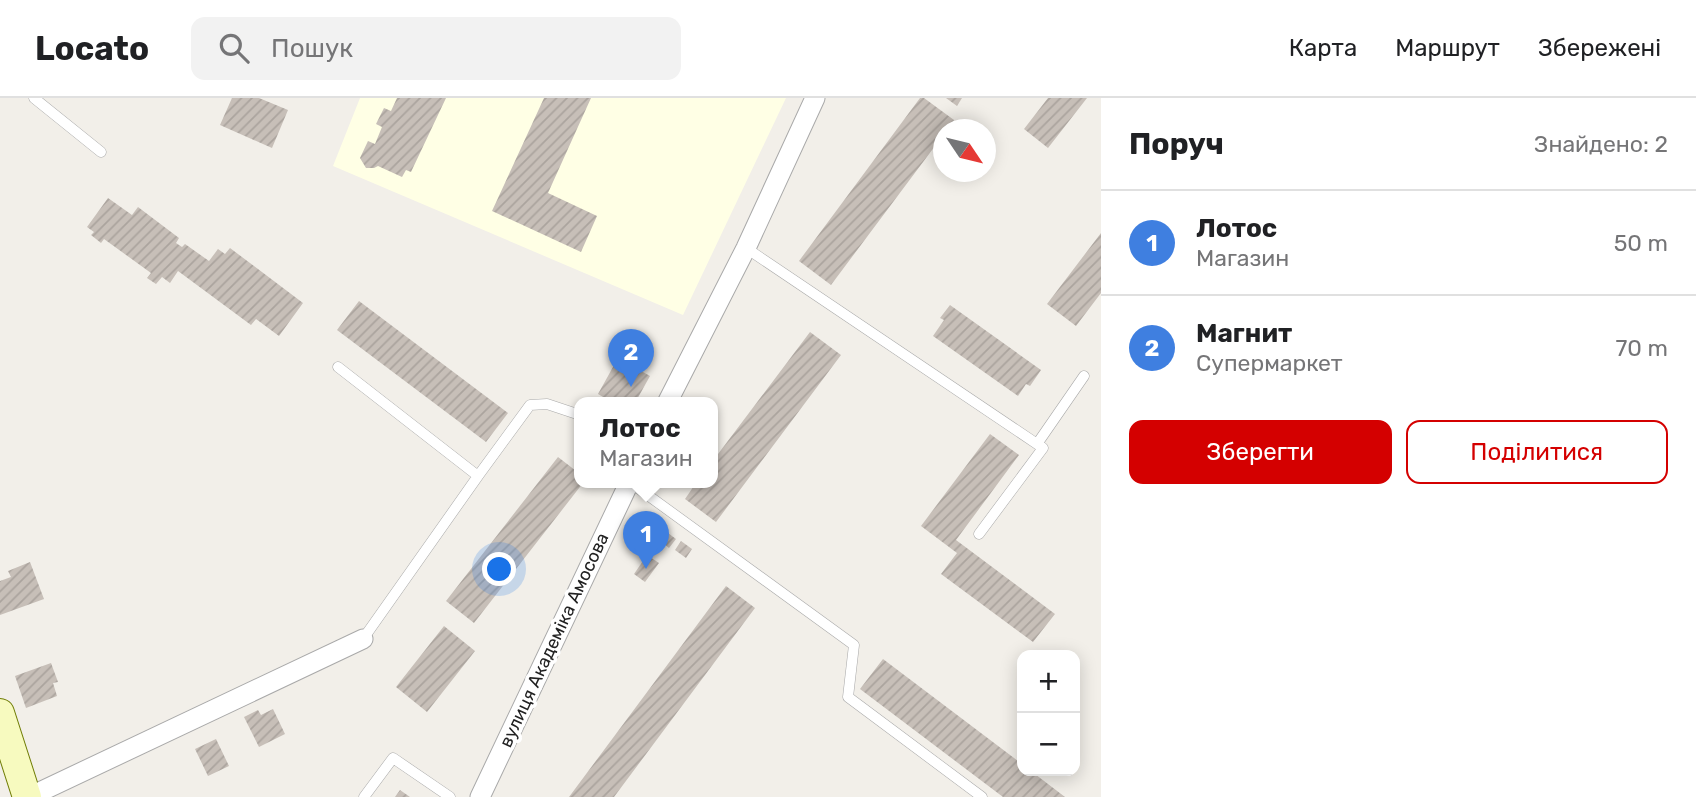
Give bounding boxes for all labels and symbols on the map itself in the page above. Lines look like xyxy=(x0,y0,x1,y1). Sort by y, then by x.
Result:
north arrow xyxy=(933,119,996,182)
pin: 2 xyxy=(608,329,654,387)
pin: 1 xyxy=(623,511,669,569)
street label: вулиця Академіка Амосова xyxy=(495,529,613,751)
your location xyxy=(482,552,516,586)

